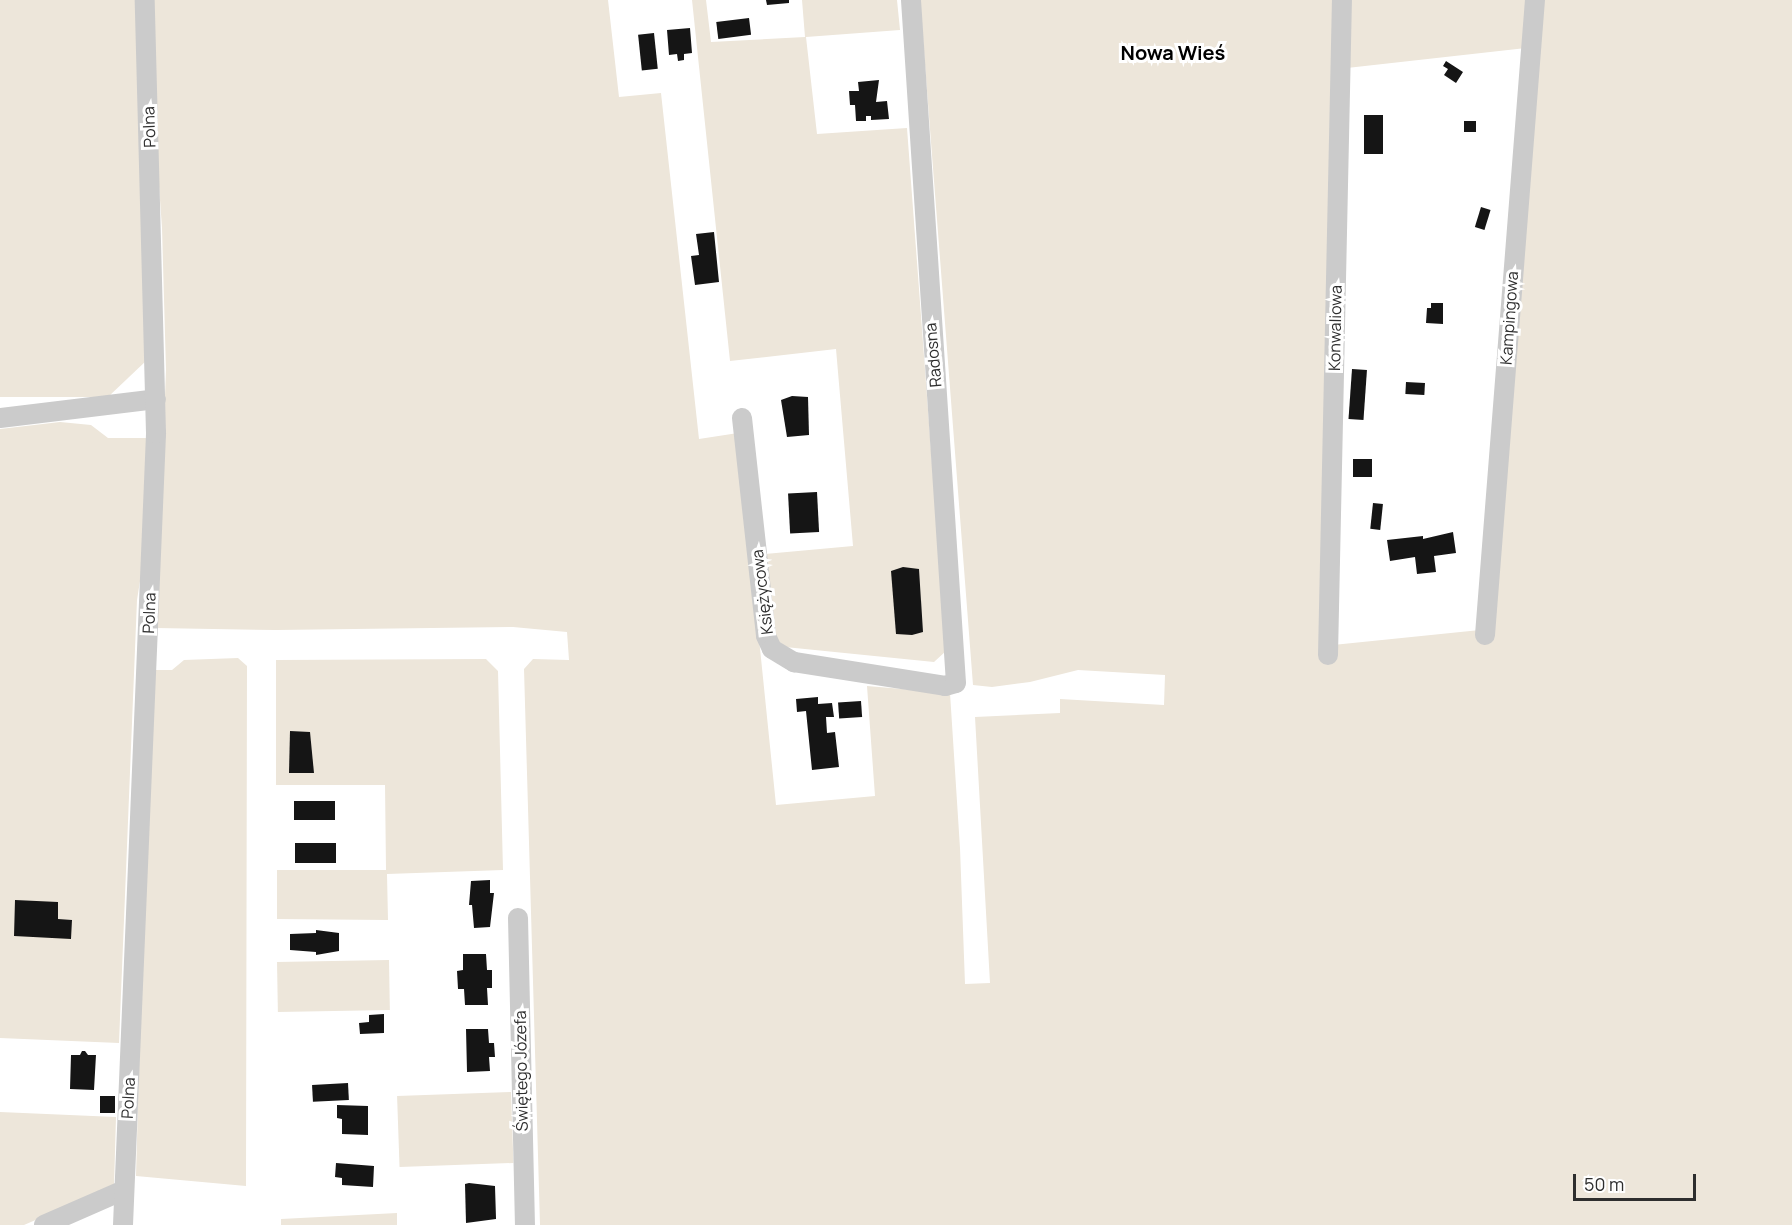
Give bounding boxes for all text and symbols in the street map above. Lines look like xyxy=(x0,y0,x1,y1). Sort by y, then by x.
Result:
district label: Nowa Wieś xyxy=(1121,40,1225,64)
street label: Polna xyxy=(139,106,159,148)
street label: Kampingowa xyxy=(1496,270,1522,366)
street label: Konwaliowa xyxy=(1325,285,1345,371)
street label: Radosna xyxy=(921,322,945,388)
street label: Księżycowa xyxy=(747,548,777,636)
street label: Polna xyxy=(139,592,159,634)
street label: Świętego Józefa xyxy=(510,1010,532,1132)
street label: Polna xyxy=(117,1077,139,1119)
scale bar xyxy=(1576,1162,1699,1200)
text: 50 m xyxy=(1584,1172,1624,1196)

